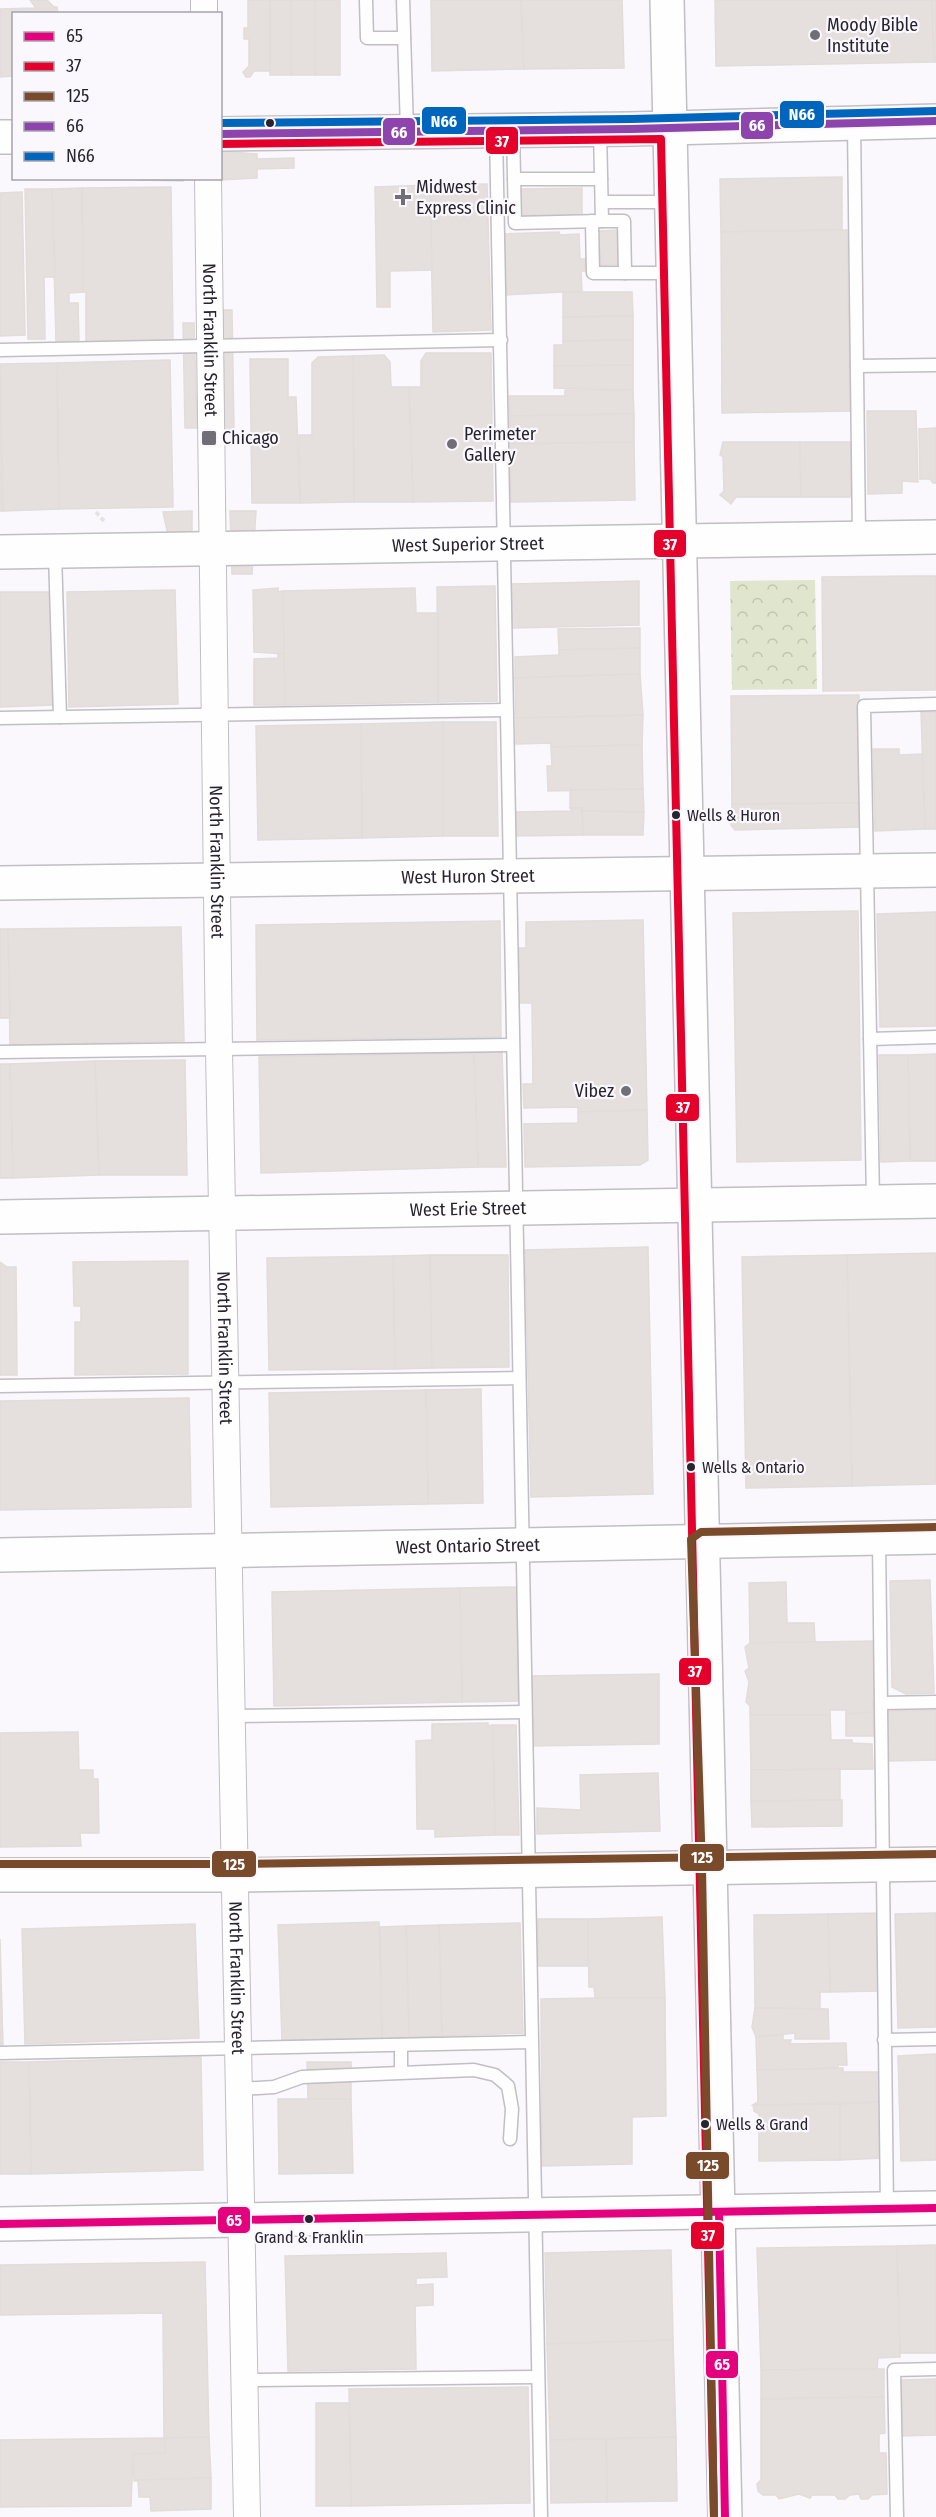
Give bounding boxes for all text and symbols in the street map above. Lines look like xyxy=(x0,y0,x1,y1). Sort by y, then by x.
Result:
legend xyxy=(12,12,222,180)
place label: Moody Bible Institute xyxy=(827,14,918,57)
text: 65 xyxy=(66,25,83,47)
marker: Moody Bible Institute xyxy=(808,28,822,42)
text: 37 xyxy=(66,55,81,77)
text: 125 xyxy=(66,85,89,107)
line badge: N66 xyxy=(779,100,825,129)
text: N66 xyxy=(789,105,815,124)
line badge: N66 xyxy=(421,106,467,135)
line badge: 66 xyxy=(740,111,774,140)
text: N66 xyxy=(431,112,457,131)
text: 66 xyxy=(66,115,84,137)
text: 66 xyxy=(749,116,765,135)
unlabelled marker xyxy=(264,117,276,129)
line badge: 66 xyxy=(382,117,416,146)
text: 66 xyxy=(391,123,407,142)
line badge: 37 xyxy=(485,126,519,155)
text: 37 xyxy=(494,132,509,151)
text: N66 xyxy=(66,145,95,167)
place label: Midwest Express Clinic xyxy=(416,176,516,219)
marker: Midwest Express Clinic xyxy=(394,188,412,206)
street label: North Franklin Street xyxy=(198,263,222,417)
place label: Perimeter Gallery xyxy=(464,423,537,466)
place label: Chicago xyxy=(222,427,279,449)
marker: Chicago xyxy=(200,429,218,447)
marker: Perimeter Gallery xyxy=(445,437,459,451)
line badge: 37 xyxy=(653,529,687,558)
street label: West Superior Street xyxy=(392,532,544,557)
text: 37 xyxy=(662,535,677,554)
street label: North Franklin Street xyxy=(205,785,229,939)
place label: Wells & Huron xyxy=(687,806,780,825)
marker: Wells & Huron xyxy=(670,809,682,821)
street label: West Huron Street xyxy=(401,865,535,888)
place label: Vibez xyxy=(575,1080,614,1102)
marker: Vibez xyxy=(619,1084,633,1098)
line badge: 37 xyxy=(665,1093,700,1122)
text: 37 xyxy=(675,1098,690,1117)
street label: West Erie Street xyxy=(409,1197,527,1221)
street label: North Franklin Street xyxy=(212,1271,237,1425)
place label: Wells & Ontario xyxy=(702,1458,805,1477)
marker: Wells & Ontario xyxy=(685,1461,697,1473)
street label: West Ontario Street xyxy=(396,1534,540,1558)
line badge: 37 xyxy=(678,1657,712,1686)
text: 37 xyxy=(687,1662,702,1681)
line badge: 125 xyxy=(679,1843,725,1872)
text: 125 xyxy=(691,1848,713,1867)
line badge: 125 xyxy=(211,1850,257,1878)
text: 125 xyxy=(223,1855,245,1874)
street label: North Franklin Street xyxy=(224,1901,249,2055)
place label: Wells & Grand xyxy=(716,2115,808,2134)
marker: Wells & Grand xyxy=(699,2118,711,2130)
line badge: 125 xyxy=(685,2151,730,2180)
text: 125 xyxy=(697,2156,719,2175)
line badge: 65 xyxy=(217,2206,251,2234)
text: 65 xyxy=(226,2211,242,2230)
marker: Grand & Franklin xyxy=(303,2213,315,2225)
line badge: 37 xyxy=(690,2221,725,2250)
text: 37 xyxy=(700,2226,715,2245)
place label: Grand & Franklin xyxy=(254,2228,364,2247)
line badge: 65 xyxy=(705,2350,739,2379)
text: 65 xyxy=(714,2355,730,2374)

